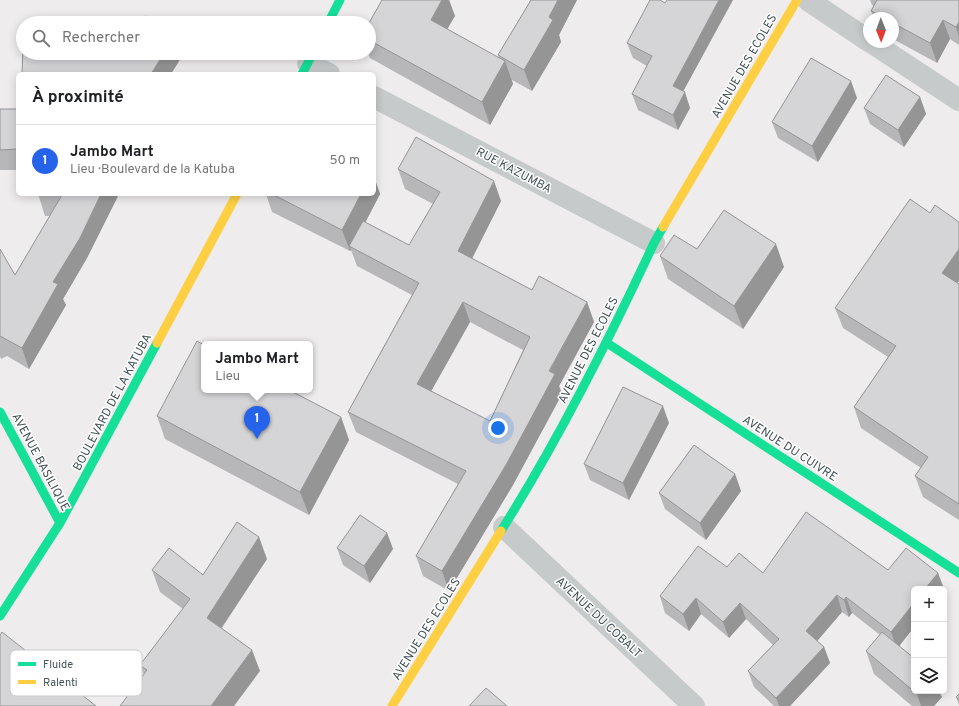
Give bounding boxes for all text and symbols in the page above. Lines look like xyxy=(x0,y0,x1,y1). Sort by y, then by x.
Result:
street label: AVENUE DES ECOLES xyxy=(708,11,781,122)
north arrow xyxy=(863,12,899,48)
search box xyxy=(16,16,376,60)
icon: search xyxy=(30,27,52,49)
text: Rechercher xyxy=(62,29,140,48)
text: À proximité xyxy=(32,87,124,109)
text: Jambo Mart xyxy=(70,143,154,162)
street label: RUE KAZUMBA xyxy=(473,144,554,198)
text: 1 xyxy=(42,153,48,169)
text: 50 m xyxy=(330,153,360,169)
text: Lieu · Boulevard de la Katuba xyxy=(70,162,235,178)
street label: AVENUE DES ECOLES xyxy=(555,294,623,407)
street label: BOULEVARD DE LA KATUBA xyxy=(70,331,156,474)
popup xyxy=(201,341,313,393)
text: Jambo Mart xyxy=(215,350,299,369)
text: Lieu xyxy=(215,369,240,385)
pin: 1 xyxy=(244,406,270,439)
street label: AVENUE BASILIQUE xyxy=(8,411,73,514)
street label: AVENUE DU CUIVRE xyxy=(739,412,840,485)
your location xyxy=(488,418,508,438)
street label: AVENUE DU COBALT xyxy=(552,574,645,662)
street label: AVENUE DES ECOLES xyxy=(389,575,465,684)
map controls xyxy=(911,586,947,694)
button: + xyxy=(911,586,947,622)
button: − xyxy=(911,622,947,658)
legend xyxy=(10,650,142,696)
text: Fluide xyxy=(43,658,73,672)
button: layers xyxy=(911,658,947,694)
text: Ralenti xyxy=(43,676,78,690)

